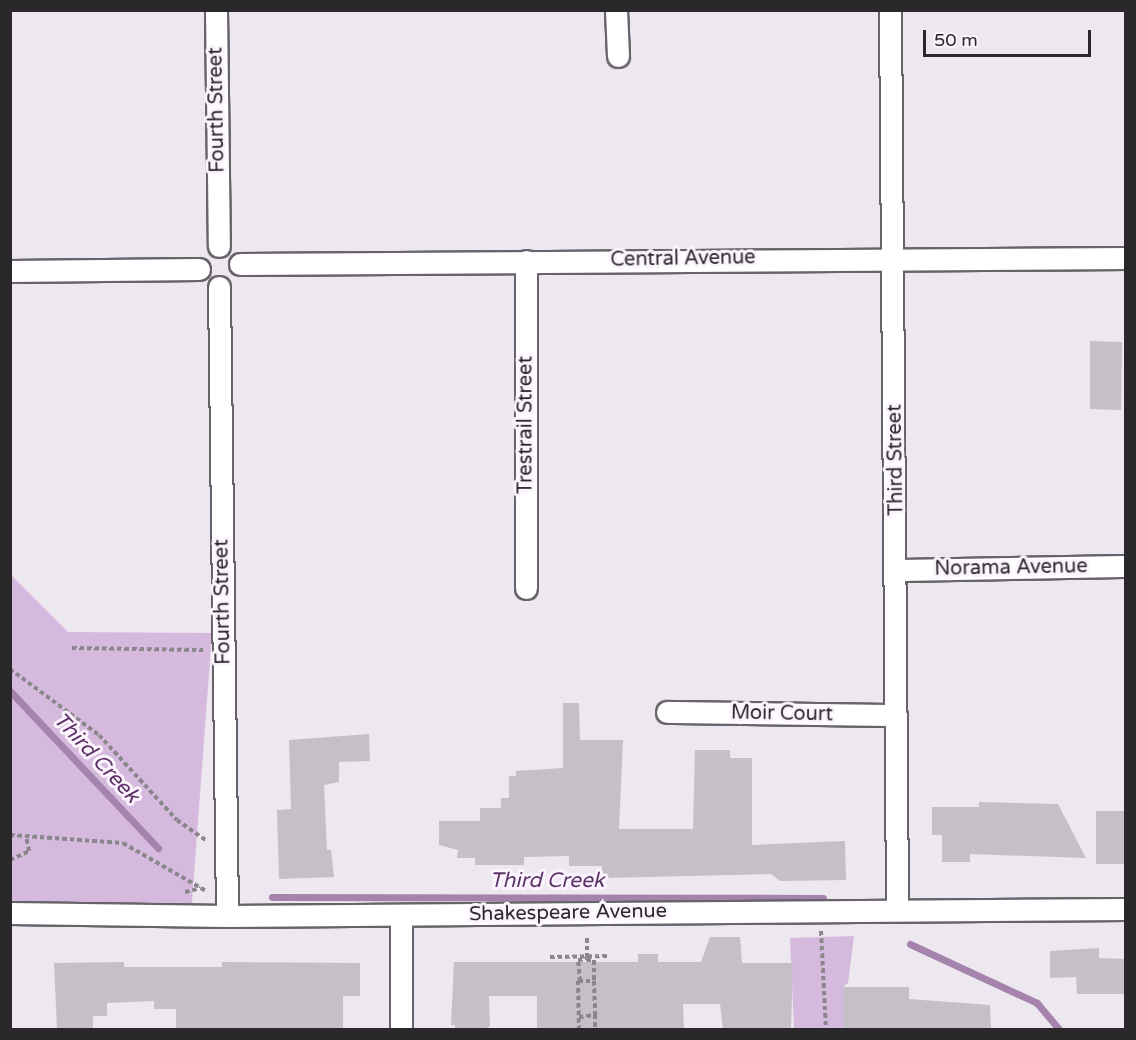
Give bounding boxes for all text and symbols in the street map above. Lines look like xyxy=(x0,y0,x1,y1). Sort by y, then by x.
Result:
scale bar xyxy=(926,18,1094,56)
text: 50 m xyxy=(934,29,978,51)
street label: Fourth Street xyxy=(204,47,230,173)
street label: Central Avenue xyxy=(610,246,756,272)
street label: Trestrail Street xyxy=(514,356,538,494)
street label: Third Street xyxy=(883,404,909,516)
street label: Fourth Street xyxy=(210,539,236,665)
street label: Norama Avenue xyxy=(934,555,1088,581)
street label: Moir Court xyxy=(731,701,833,727)
water label: Third Creek xyxy=(48,708,144,808)
water label: Third Creek xyxy=(490,868,604,894)
street label: Shakespeare Avenue xyxy=(469,899,667,927)

